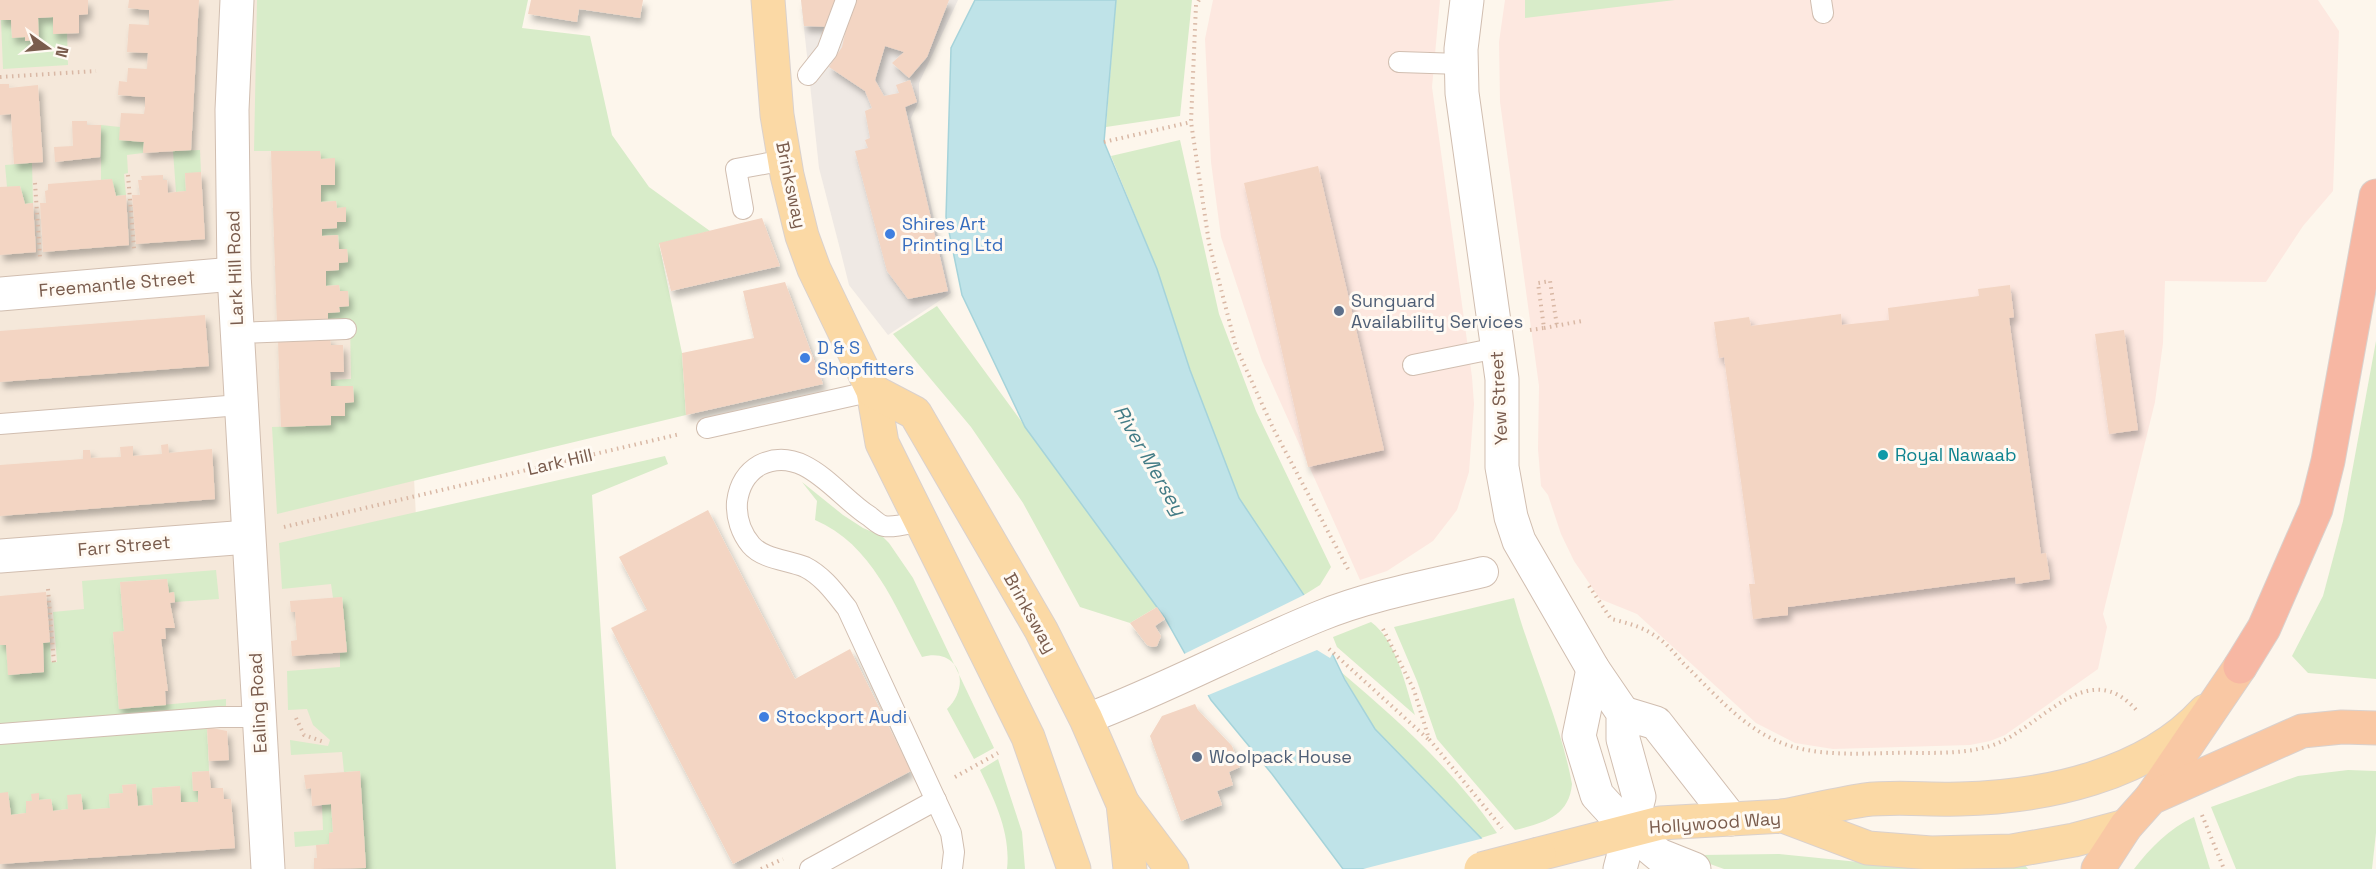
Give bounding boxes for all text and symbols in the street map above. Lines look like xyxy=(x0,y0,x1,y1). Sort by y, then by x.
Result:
north arrow xyxy=(18,18,78,78)
text: N xyxy=(50,44,74,60)
street label: Brinksway xyxy=(771,139,812,230)
street label: Lark Hill Road xyxy=(221,210,248,326)
place label: Shires Art Printing Ltd xyxy=(902,212,1003,256)
marker: Shires Art Printing Ltd xyxy=(883,227,897,241)
street label: Freemantle Street xyxy=(38,265,196,302)
place label: Sunguard Availability Services xyxy=(1351,289,1523,333)
marker: Sunguard Availability Services xyxy=(1332,304,1346,318)
place label: D & S Shopfitters xyxy=(817,336,914,380)
marker: D & S Shopfitters xyxy=(798,351,812,365)
street label: Yew Street xyxy=(1485,351,1512,446)
water label: River Mersey xyxy=(1108,400,1193,522)
street label: Lark Hill xyxy=(525,443,595,480)
place label: Royal Nawaab xyxy=(1895,443,2017,466)
marker: Royal Nawaab xyxy=(1876,448,1890,462)
street label: Farr Street xyxy=(77,530,171,561)
street label: Brinksway xyxy=(999,569,1062,657)
street label: Ealing Road xyxy=(243,652,272,754)
place label: Stockport Audi xyxy=(776,705,907,728)
marker: Stockport Audi xyxy=(757,710,771,724)
place label: Woolpack House xyxy=(1209,745,1352,768)
marker: Woolpack House xyxy=(1190,750,1204,764)
street label: Hollywood Way xyxy=(1648,806,1782,839)

